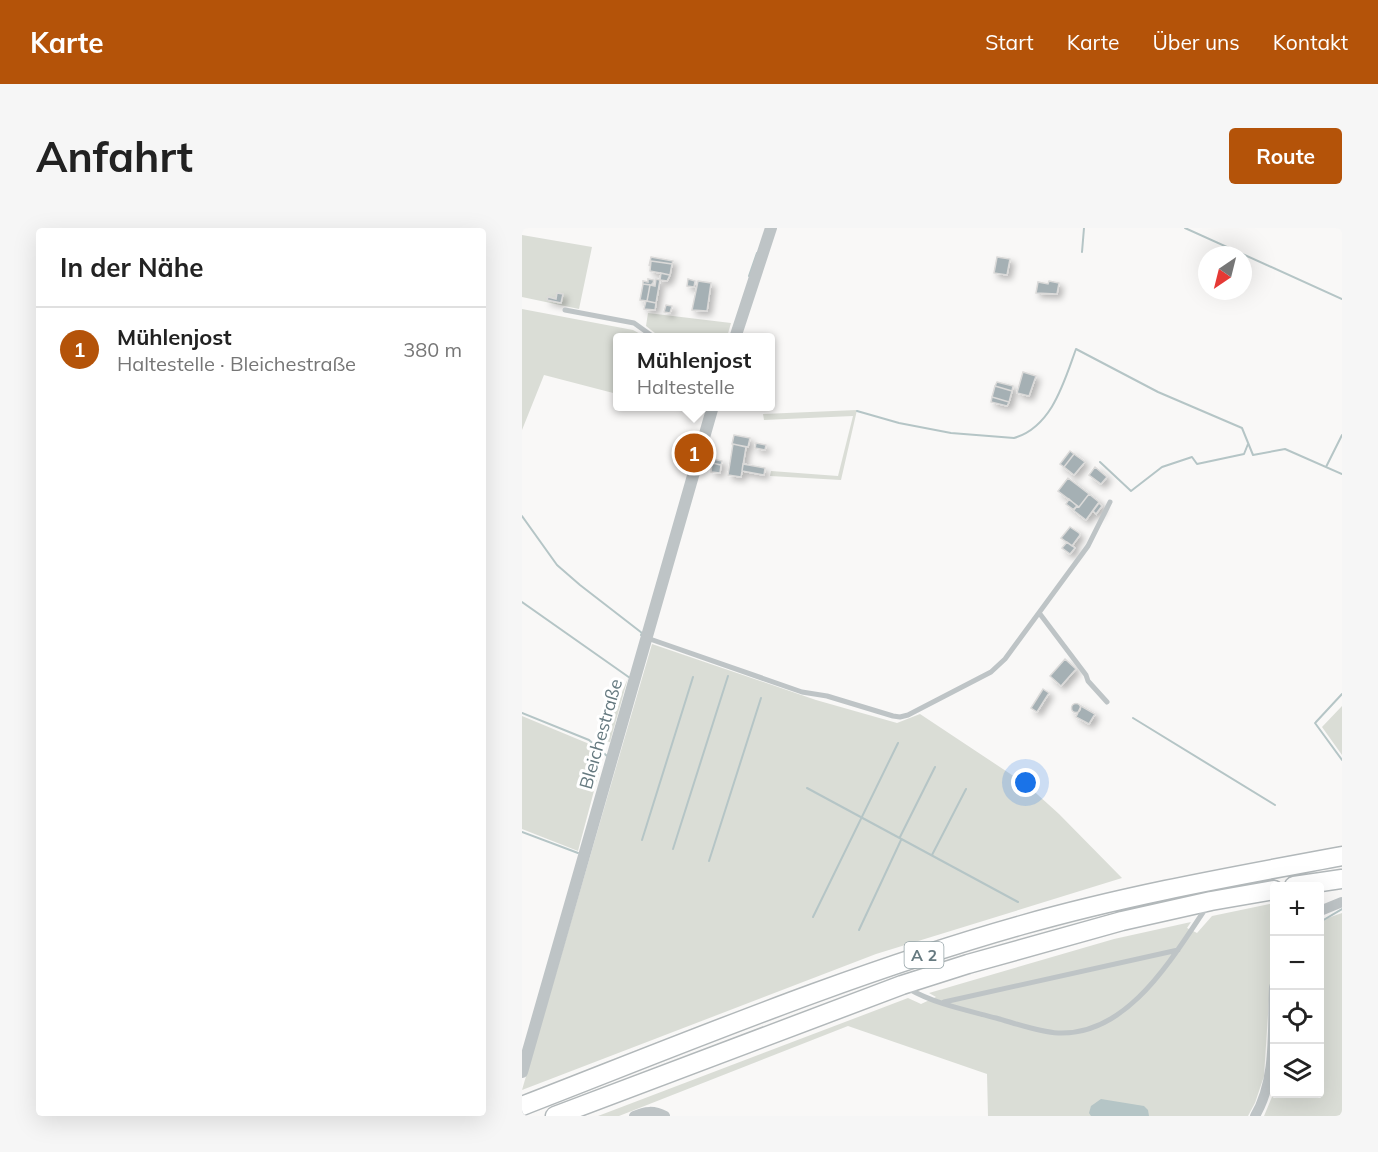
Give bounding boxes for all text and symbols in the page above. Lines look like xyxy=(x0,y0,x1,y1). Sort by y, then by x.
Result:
text: Karte xyxy=(30,25,104,60)
text: Start xyxy=(985,29,1034,55)
text: Karte xyxy=(1067,29,1119,55)
text: Über uns xyxy=(1152,29,1240,55)
text: Kontakt xyxy=(1273,29,1348,55)
button: Route xyxy=(1229,128,1342,184)
text: Anfahrt xyxy=(36,130,193,183)
north arrow xyxy=(1198,246,1252,300)
text: In der Nähe xyxy=(60,251,204,284)
text: Mühlenjost xyxy=(117,323,232,351)
popup xyxy=(613,333,775,411)
text: 1 xyxy=(74,337,86,362)
text: 380 m xyxy=(403,337,462,362)
text: Mühlenjost xyxy=(637,346,751,374)
text: Haltestelle · Bleichestraße xyxy=(117,351,356,376)
text: Haltestelle xyxy=(637,374,735,399)
pin: 1 xyxy=(674,430,714,476)
street label: Bleichestraße xyxy=(574,676,627,792)
your location xyxy=(1011,768,1040,797)
map controls xyxy=(1270,882,1324,1098)
button: + xyxy=(1270,882,1324,936)
button: − xyxy=(1270,936,1324,990)
road number: A 2 xyxy=(904,942,944,968)
button: locate xyxy=(1270,990,1324,1044)
button: layers xyxy=(1270,1044,1324,1098)

